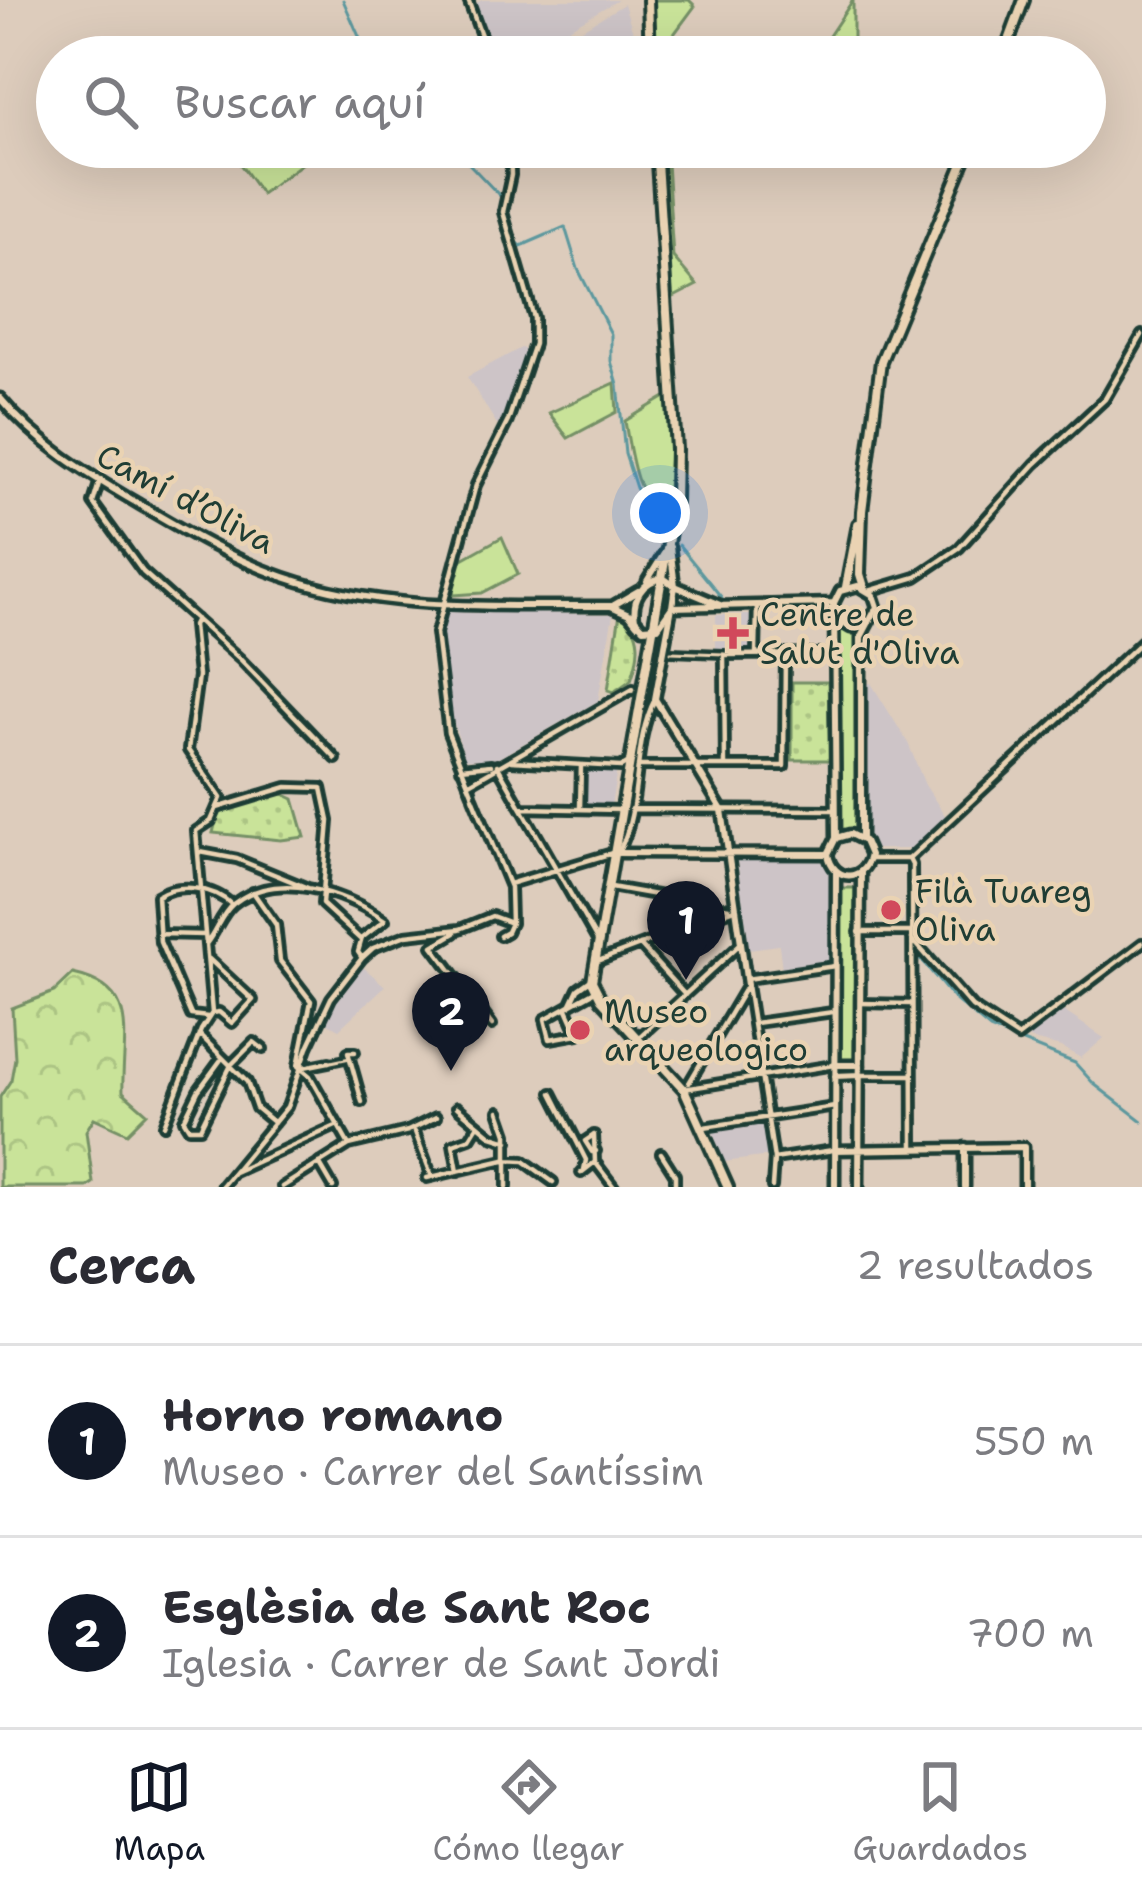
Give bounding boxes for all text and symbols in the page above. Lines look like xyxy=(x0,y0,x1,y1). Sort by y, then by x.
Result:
search box xyxy=(36,36,1106,168)
icon: search xyxy=(78,69,144,135)
text: Buscar aquí xyxy=(174,72,426,132)
street label: Camí d’Oliva xyxy=(89,433,283,564)
your location xyxy=(630,483,690,543)
place label: Centre de Salut d'Oliva xyxy=(760,592,959,675)
marker: Centre de Salut d'Oliva xyxy=(717,617,749,649)
place label: Filà Tuareg Oliva xyxy=(915,869,1092,952)
pin: 1 xyxy=(647,881,725,980)
marker: Filà Tuareg Oliva xyxy=(878,897,904,923)
pin: 2 xyxy=(412,972,490,1071)
place label: Museo arqueologico xyxy=(604,989,808,1072)
marker: Museo arqueologico xyxy=(567,1017,593,1043)
text: Cerca xyxy=(48,1231,195,1299)
text: 2 resultados xyxy=(856,1239,1094,1291)
text: Horno romano xyxy=(162,1385,504,1445)
text: 1 xyxy=(78,1415,96,1467)
text: 550 m xyxy=(974,1415,1094,1467)
text: Museo · Carrer del Santíssim xyxy=(162,1445,704,1497)
text: Esglèsia de Sant Roc xyxy=(162,1577,651,1637)
text: 2 xyxy=(73,1607,101,1659)
text: 700 m xyxy=(966,1607,1094,1659)
text: Iglesia · Carrer de Sant Jordi xyxy=(162,1637,721,1689)
tab: Mapa xyxy=(114,1754,205,1871)
tab: Cómo llegar xyxy=(433,1754,625,1871)
tab: Guardados xyxy=(853,1754,1028,1871)

